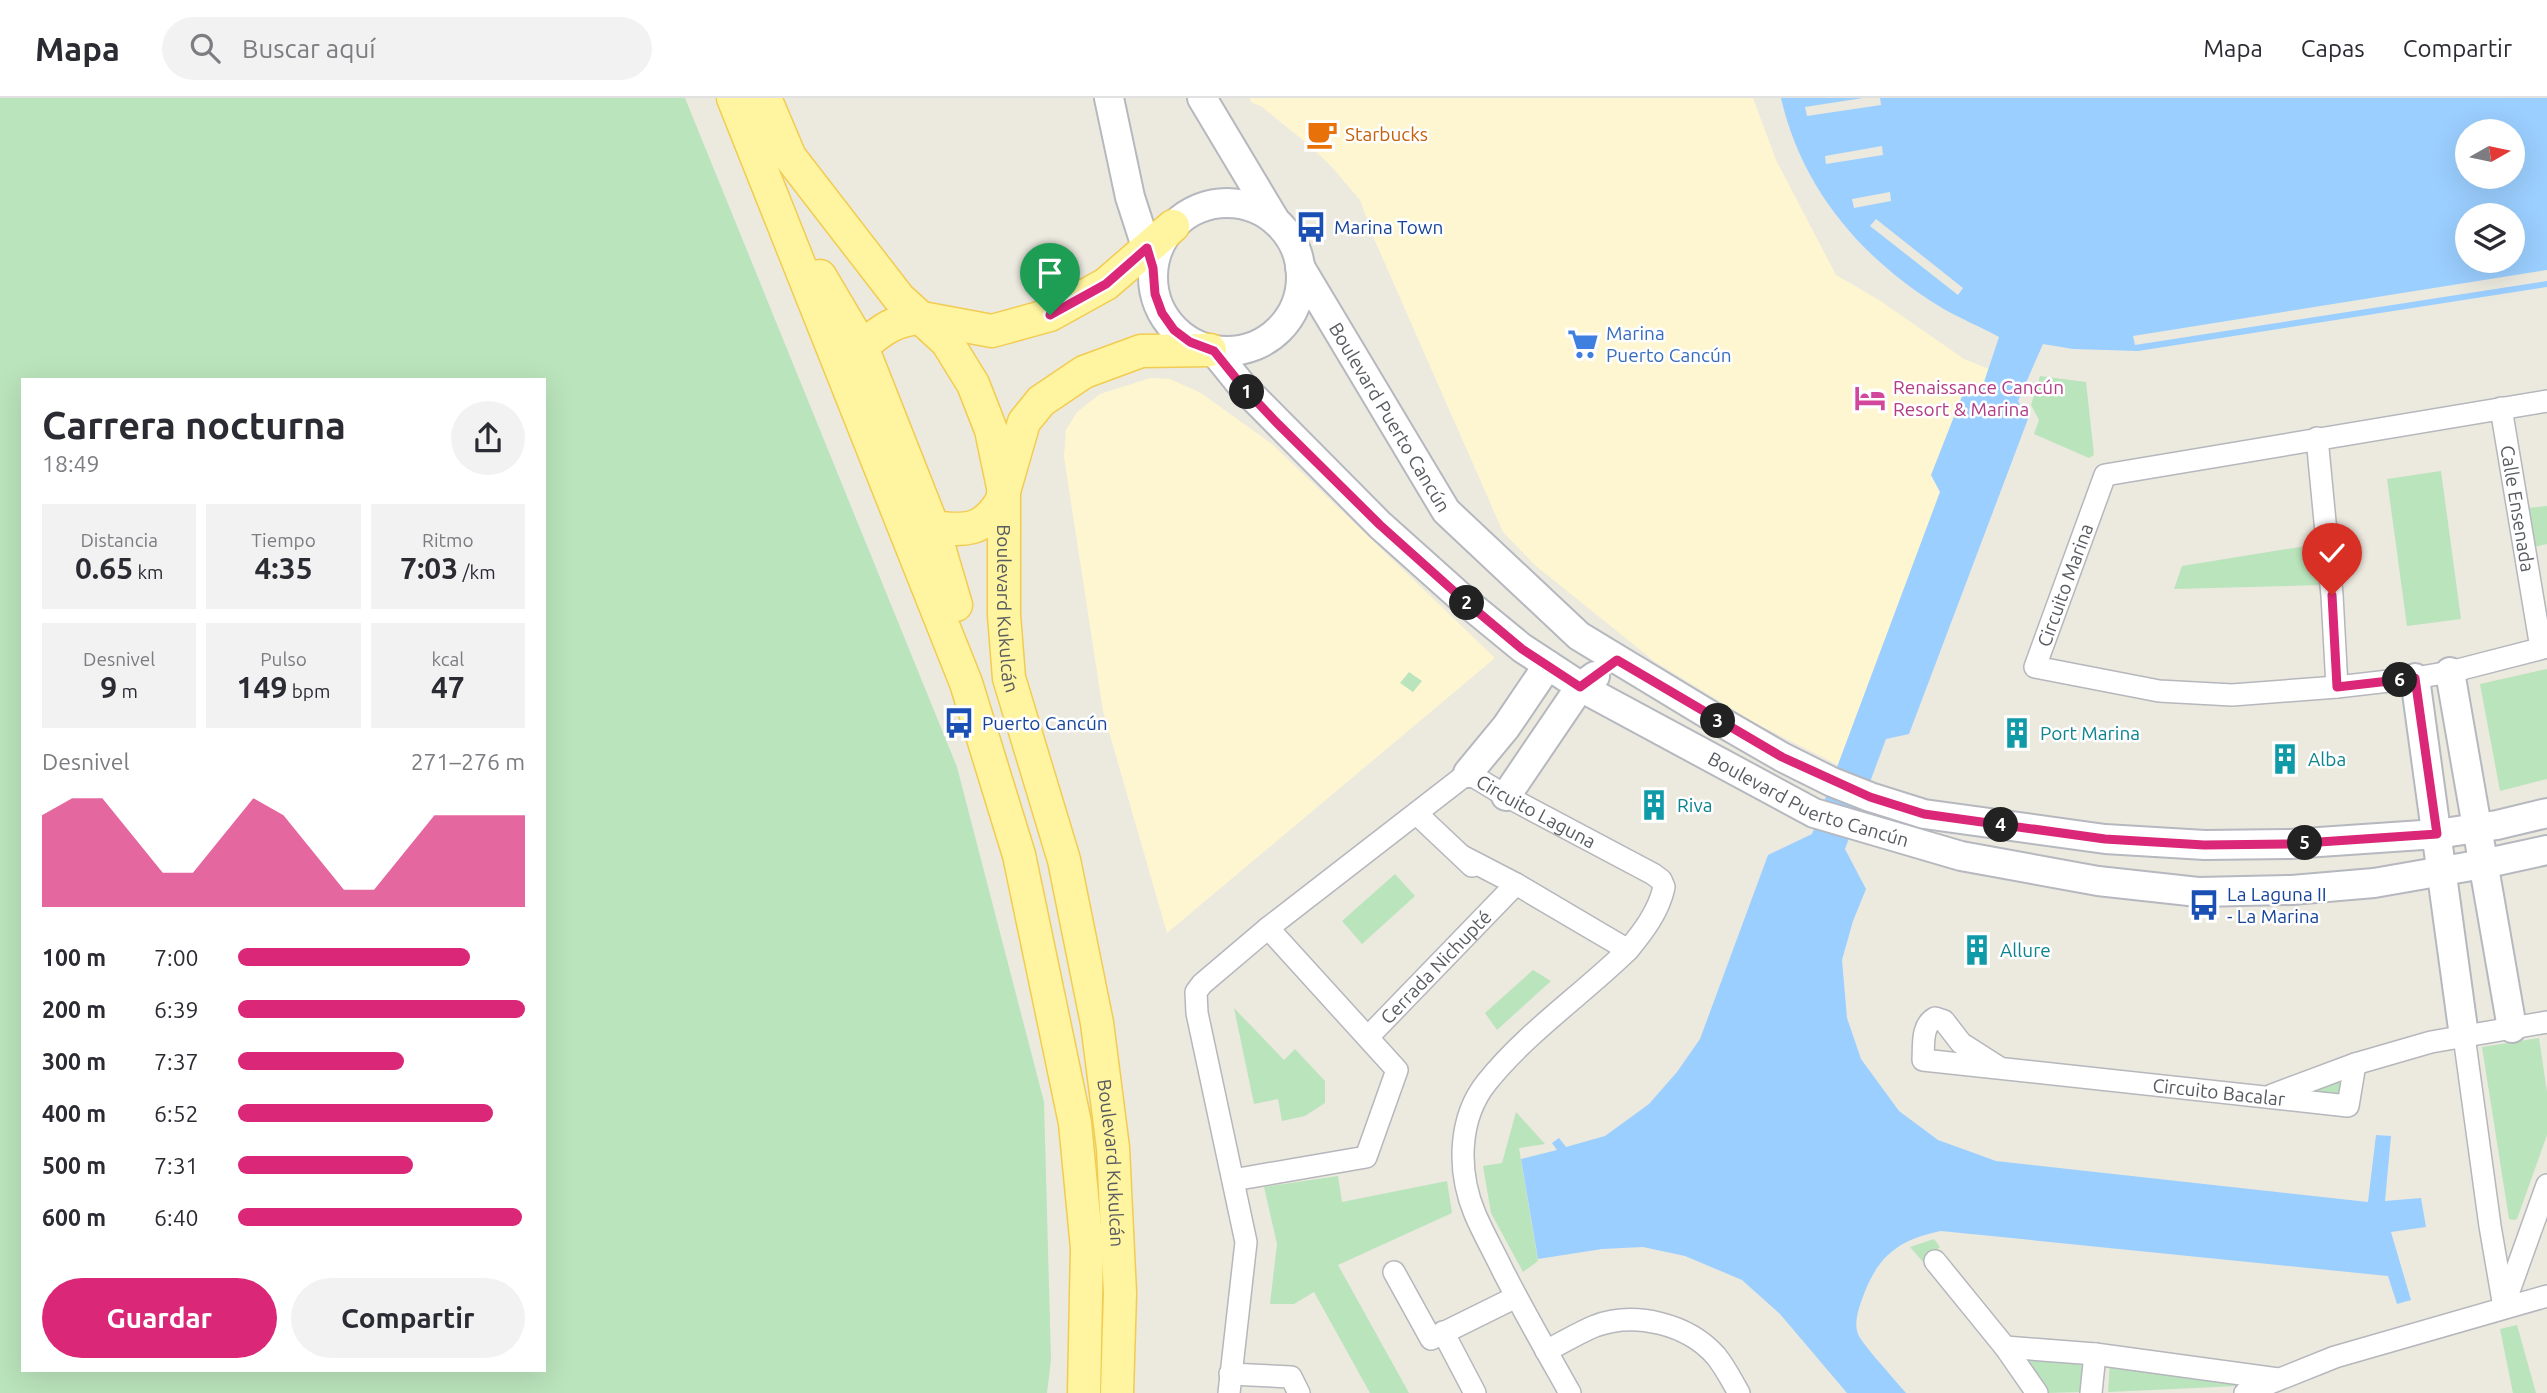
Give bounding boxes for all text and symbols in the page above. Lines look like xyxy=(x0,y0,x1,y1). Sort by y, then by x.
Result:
search box xyxy=(162,17,652,80)
icon: search xyxy=(186,29,224,67)
text: Mapa xyxy=(35,30,120,67)
text: Buscar aquí xyxy=(242,34,376,63)
text: Mapa xyxy=(2203,35,2263,62)
text: Capas xyxy=(2301,35,2365,62)
text: Compartir xyxy=(2403,35,2512,62)
cafe icon: Starbucks xyxy=(1305,117,1339,151)
north arrow xyxy=(2455,119,2525,189)
map controls xyxy=(2455,119,2525,273)
place label: Starbucks xyxy=(1345,123,1428,145)
button: layers xyxy=(2455,203,2525,273)
bus stop icon: Marina Town xyxy=(1294,210,1328,244)
place label: Marina Town xyxy=(1334,216,1443,238)
pin xyxy=(1020,243,1080,315)
icon: arrive xyxy=(1031,254,1069,292)
street label: Boulevard Puerto Cancún xyxy=(1325,318,1455,516)
place label: Marina Puerto Cancún xyxy=(1606,322,1732,366)
supermarket icon: Marina Puerto Cancún xyxy=(1566,327,1600,361)
pin: 1 xyxy=(1230,374,1264,410)
place label: Renaissance Cancún Resort & Marina xyxy=(1893,376,2064,420)
text: 1 xyxy=(1241,380,1252,402)
hotel icon: Renaissance Cancún Resort & Marina xyxy=(1853,381,1887,415)
button: share xyxy=(451,401,525,475)
text: Carrera nocturna xyxy=(42,404,346,446)
street label: Calle Ensenada xyxy=(2496,444,2539,574)
text: 18:49 xyxy=(42,451,100,476)
street label: Circuito Marina xyxy=(2033,520,2097,650)
pin xyxy=(2302,523,2362,595)
street label: Boulevard Kukulcán xyxy=(993,524,1024,695)
text: Distancia xyxy=(80,529,158,551)
text: Tiempo xyxy=(251,529,316,551)
text: Ritmo xyxy=(422,529,474,551)
icon: check xyxy=(2313,534,2351,572)
text: 0.65 xyxy=(75,551,133,585)
text: 4:35 xyxy=(254,551,313,585)
text: 7:03 xyxy=(400,551,458,585)
text: km xyxy=(133,561,163,583)
text: /km xyxy=(458,561,496,583)
pin: 2 xyxy=(1450,586,1484,620)
text: 2 xyxy=(1461,591,1472,613)
text: Desnivel xyxy=(83,648,155,670)
text: Pulso xyxy=(260,648,307,670)
text: kcal xyxy=(431,648,464,670)
pin: 6 xyxy=(2382,662,2418,698)
text: 6 xyxy=(2394,668,2405,690)
text: 9 xyxy=(100,670,117,704)
text: 149 xyxy=(237,670,287,704)
text: 47 xyxy=(431,670,465,704)
text: m xyxy=(117,680,138,702)
text: bpm xyxy=(287,680,330,702)
pin: 3 xyxy=(1700,704,1736,738)
bus stop icon: Puerto Cancún xyxy=(942,706,976,740)
text: 3 xyxy=(1712,709,1723,731)
place label: Puerto Cancún xyxy=(982,712,1108,734)
building icon: Port Marina xyxy=(2000,716,2034,750)
place label: Port Marina xyxy=(2040,722,2140,744)
building icon: Alba xyxy=(2268,742,2302,776)
street label: Boulevard Puerto Cancún xyxy=(1704,747,1911,851)
place label: Alba xyxy=(2308,748,2346,770)
text: Desnivel xyxy=(42,749,130,774)
text: 271–276 m xyxy=(411,749,525,774)
street label: Circuito Laguna xyxy=(1473,770,1600,853)
building icon: Riva xyxy=(1637,788,1671,822)
place label: Riva xyxy=(1677,794,1712,816)
pin: 4 xyxy=(1983,808,2018,842)
text: 4 xyxy=(1995,813,2006,835)
pin: 5 xyxy=(2288,826,2322,860)
text: 5 xyxy=(2299,831,2310,853)
place label: La Laguna II - La Marina xyxy=(2227,883,2327,927)
bus stop icon: La Laguna II - La Marina xyxy=(2187,888,2221,922)
street label: Cerrada Nichupté xyxy=(1376,906,1496,1028)
building icon: Allure xyxy=(1960,933,1994,967)
place label: Allure xyxy=(2000,939,2051,961)
text: 100 m xyxy=(42,945,106,970)
text: 7:00 xyxy=(154,945,199,970)
text: 200 m xyxy=(42,997,106,1022)
text: 6:39 xyxy=(154,997,199,1022)
text: 300 m xyxy=(42,1049,106,1074)
text: 7:37 xyxy=(154,1049,199,1074)
street label: Circuito Bacalar xyxy=(2152,1074,2286,1110)
street label: Boulevard Kukulcán xyxy=(1093,1078,1129,1247)
text: 400 m xyxy=(42,1101,106,1126)
text: 6:52 xyxy=(154,1101,199,1126)
text: 500 m xyxy=(42,1153,106,1178)
text: 7:31 xyxy=(154,1153,199,1178)
text: 600 m xyxy=(42,1205,106,1230)
text: 6:40 xyxy=(154,1205,199,1230)
button: Guardar xyxy=(42,1278,277,1358)
button: Compartir xyxy=(291,1278,525,1358)

